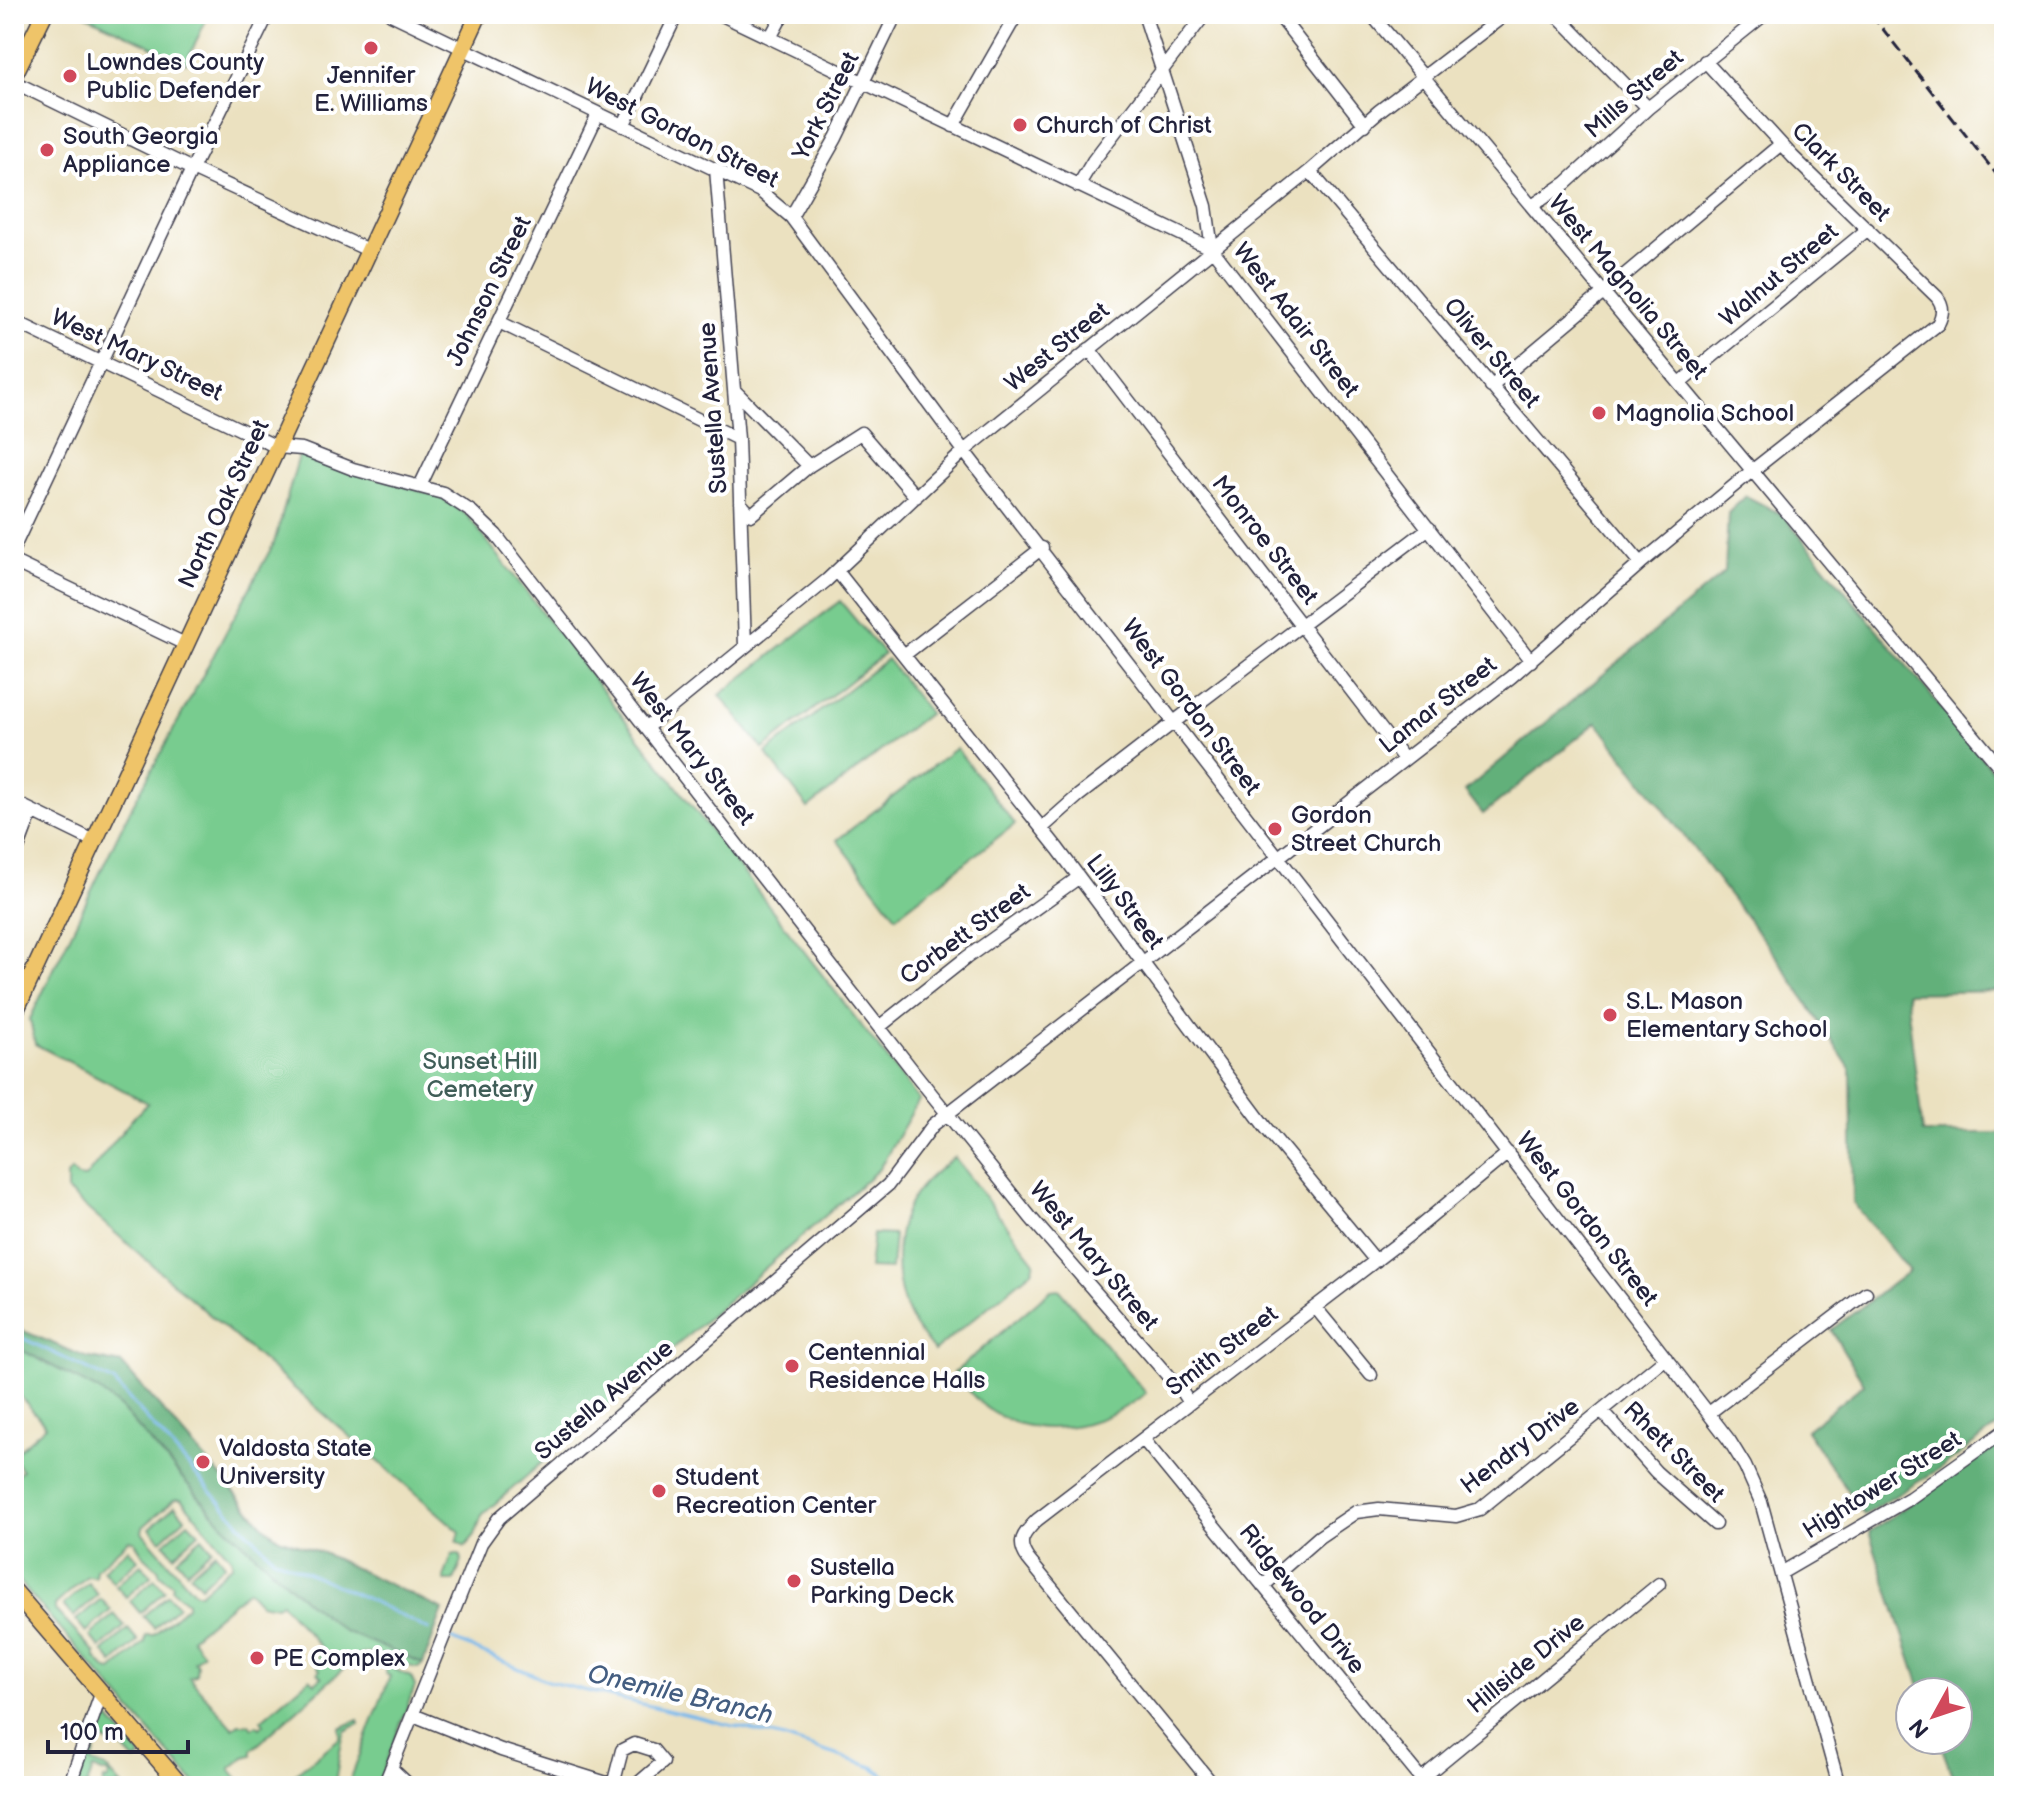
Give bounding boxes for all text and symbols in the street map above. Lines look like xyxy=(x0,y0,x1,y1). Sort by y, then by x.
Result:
marker: Jennifer E. Williams xyxy=(362,39,380,57)
street label: Mills Street xyxy=(1579,43,1690,145)
street label: York Street xyxy=(786,46,866,166)
place label: Lowndes County Public Defender xyxy=(86,48,264,105)
place label: Jennifer E. Williams xyxy=(314,61,428,118)
marker: Lowndes County Public Defender xyxy=(61,67,79,85)
street label: West Gordon Street xyxy=(580,72,784,195)
place label: Church of Christ xyxy=(1036,111,1212,140)
marker: Church of Christ xyxy=(1011,116,1029,134)
street label: Clark Street xyxy=(1785,116,1897,228)
place label: South Georgia Appliance xyxy=(63,122,219,179)
marker: South Georgia Appliance xyxy=(38,141,56,159)
street label: West Magnolia Street xyxy=(1542,189,1714,386)
street label: Johnson Street xyxy=(440,211,538,371)
street label: Walnut Street xyxy=(1714,217,1845,333)
street label: West Adair Street xyxy=(1227,237,1366,404)
street label: Oliver Street xyxy=(1438,292,1547,414)
street label: West Street xyxy=(999,296,1116,398)
street label: West Mary Street xyxy=(47,303,228,408)
street label: Sustella Avenue xyxy=(693,321,733,495)
place label: Magnolia School xyxy=(1615,399,1794,428)
marker: Magnolia School xyxy=(1590,404,1608,422)
street label: North Oak Street xyxy=(172,414,276,593)
street label: Monroe Street xyxy=(1206,470,1325,611)
street label: West Gordon Street xyxy=(1115,613,1267,801)
street label: Lamar Street xyxy=(1374,650,1503,760)
street label: West Mary Street xyxy=(623,667,761,832)
place label: Gordon Street Church xyxy=(1291,801,1441,858)
marker: Gordon Street Church xyxy=(1266,820,1284,838)
street label: Lilly Street xyxy=(1080,849,1170,956)
street label: Corbett Street xyxy=(894,877,1036,991)
place label: S.L. Mason Elementary School xyxy=(1626,987,1827,1044)
marker: S.L. Mason Elementary School xyxy=(1601,1006,1619,1024)
park label: Sunset Hill Cemetery xyxy=(422,1047,538,1104)
street label: West Gordon Street xyxy=(1510,1126,1664,1312)
street label: West Mary Street xyxy=(1023,1175,1165,1337)
street label: Smith Street xyxy=(1160,1299,1284,1402)
street label: Sustella Avenue xyxy=(529,1334,679,1466)
place label: Centennial Residence Halls xyxy=(808,1338,986,1395)
marker: Centennial Residence Halls xyxy=(783,1357,801,1375)
street label: Hendry Drive xyxy=(1455,1392,1585,1500)
street label: Rhett Street xyxy=(1617,1395,1731,1509)
street label: Hightower Street xyxy=(1798,1424,1967,1545)
place label: Valdosta State University xyxy=(219,1434,372,1491)
marker: Valdosta State University xyxy=(194,1453,212,1471)
place label: Student Recreation Center xyxy=(675,1463,876,1520)
marker: Student Recreation Center xyxy=(650,1482,668,1500)
street label: Ridgewood Drive xyxy=(1233,1518,1371,1680)
place label: Sustella Parking Deck xyxy=(810,1553,954,1610)
marker: Sustella Parking Deck xyxy=(785,1572,803,1590)
street label: Hillside Drive xyxy=(1462,1608,1590,1720)
place label: PE Complex xyxy=(273,1644,405,1673)
marker: PE Complex xyxy=(248,1649,266,1667)
water label: Onemile Branch xyxy=(584,1659,776,1731)
north arrow xyxy=(1894,1676,1974,1756)
scale bar xyxy=(48,1704,188,1754)
text: N xyxy=(1904,1713,1935,1743)
text: 100 m xyxy=(60,1718,124,1747)

